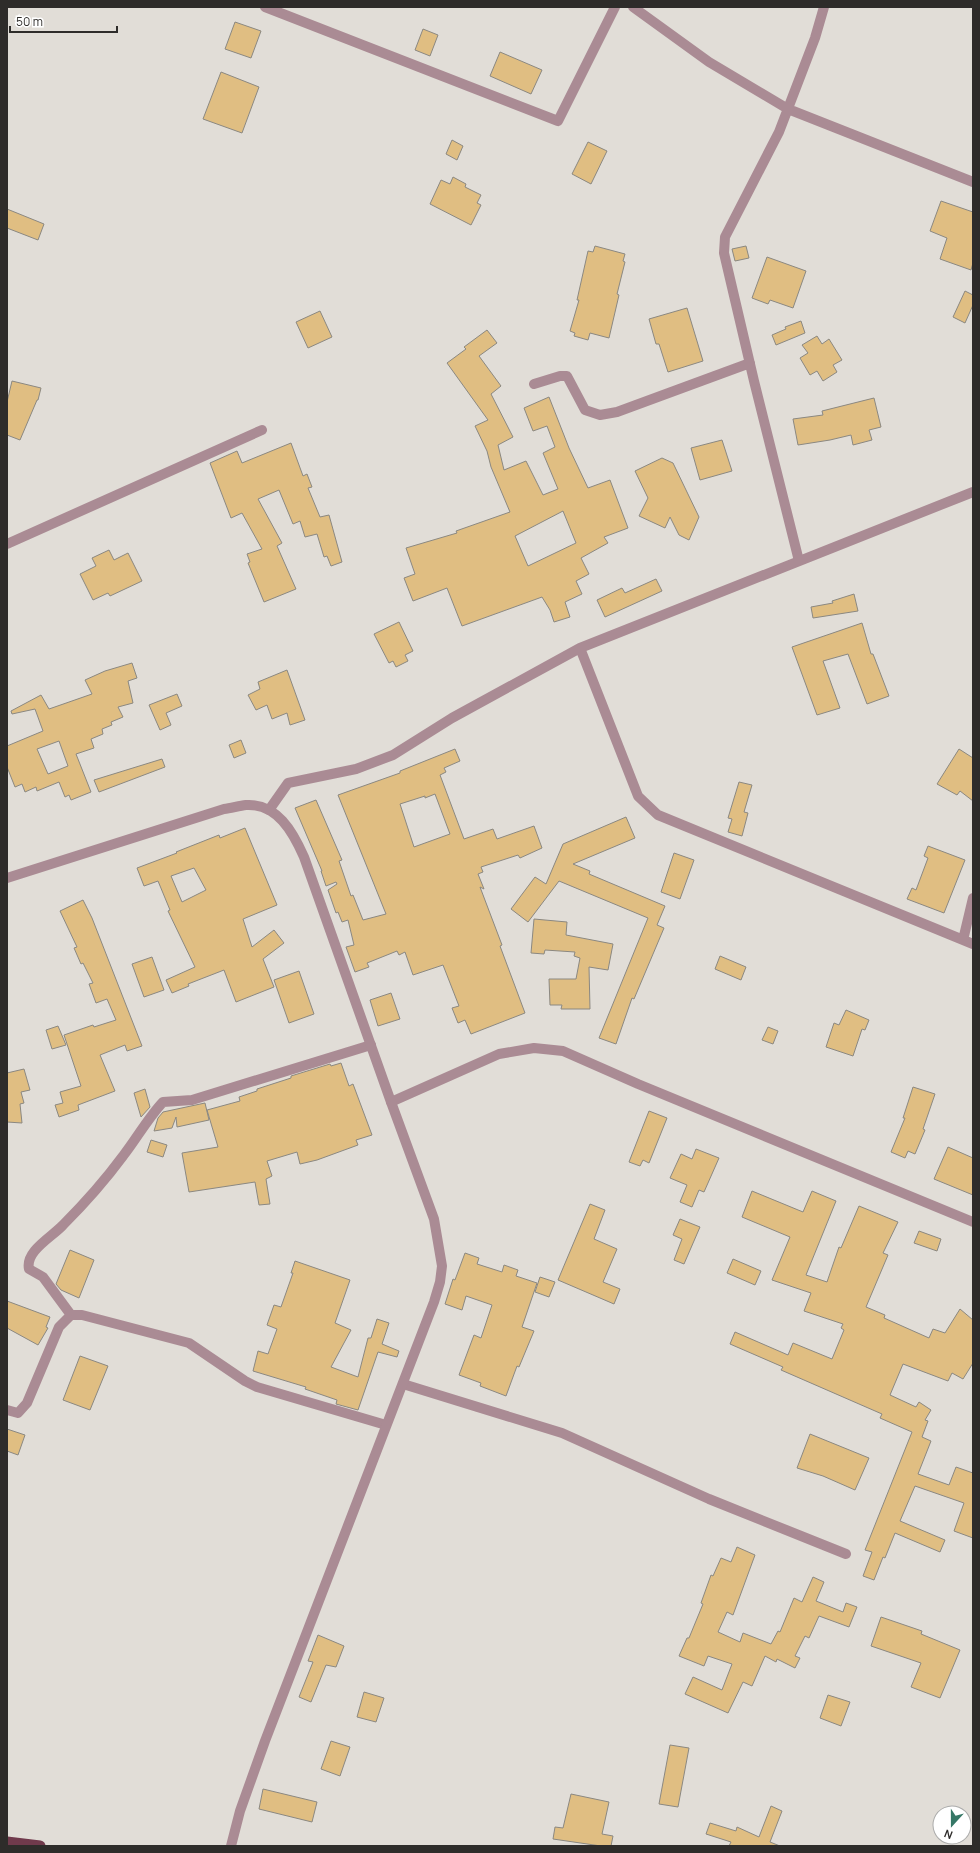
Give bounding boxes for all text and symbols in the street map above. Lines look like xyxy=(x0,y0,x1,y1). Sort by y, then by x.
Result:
scale bar xyxy=(10,8,117,34)
text: 50 m xyxy=(16,13,43,30)
north arrow xyxy=(932,1805,972,1845)
text: N xyxy=(942,1826,955,1843)

